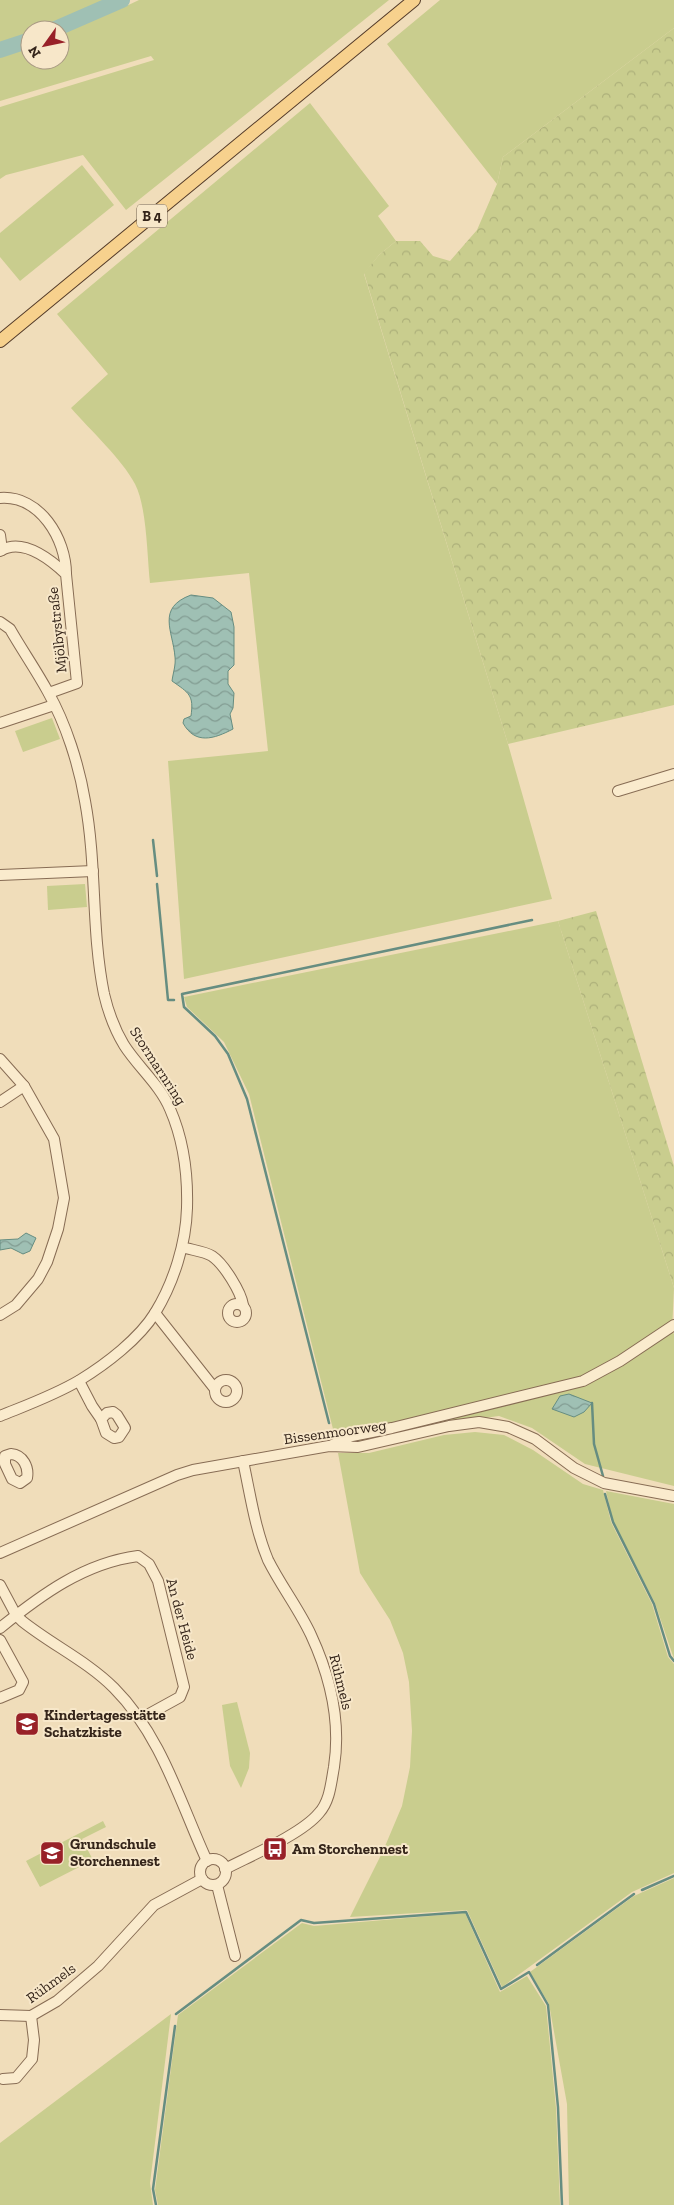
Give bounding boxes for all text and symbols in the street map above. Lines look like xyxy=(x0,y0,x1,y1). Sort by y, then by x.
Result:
north arrow xyxy=(20,20,70,70)
text: N xyxy=(24,42,45,61)
road number: B 4 xyxy=(137,205,167,228)
street label: Mjölbystraße xyxy=(44,586,70,674)
street label: Stormarnring xyxy=(126,1023,190,1109)
street label: Bissenmoorweg xyxy=(283,1416,387,1448)
street label: An der Heide xyxy=(162,1576,202,1662)
street label: Rühmels xyxy=(325,1652,357,1712)
place label: Kindertagesstätte Schatzkiste xyxy=(44,1706,166,1741)
school or university icon: Kindertagesstätte Schatzkiste xyxy=(14,1711,40,1737)
place label: Grundschule Storchennest xyxy=(70,1835,161,1870)
bus stop icon: Am Storchennest xyxy=(262,1836,288,1862)
school or university icon: Grundschule Storchennest xyxy=(39,1840,65,1866)
place label: Am Storchennest xyxy=(292,1840,409,1858)
street label: Rühmels xyxy=(23,1959,79,2007)

